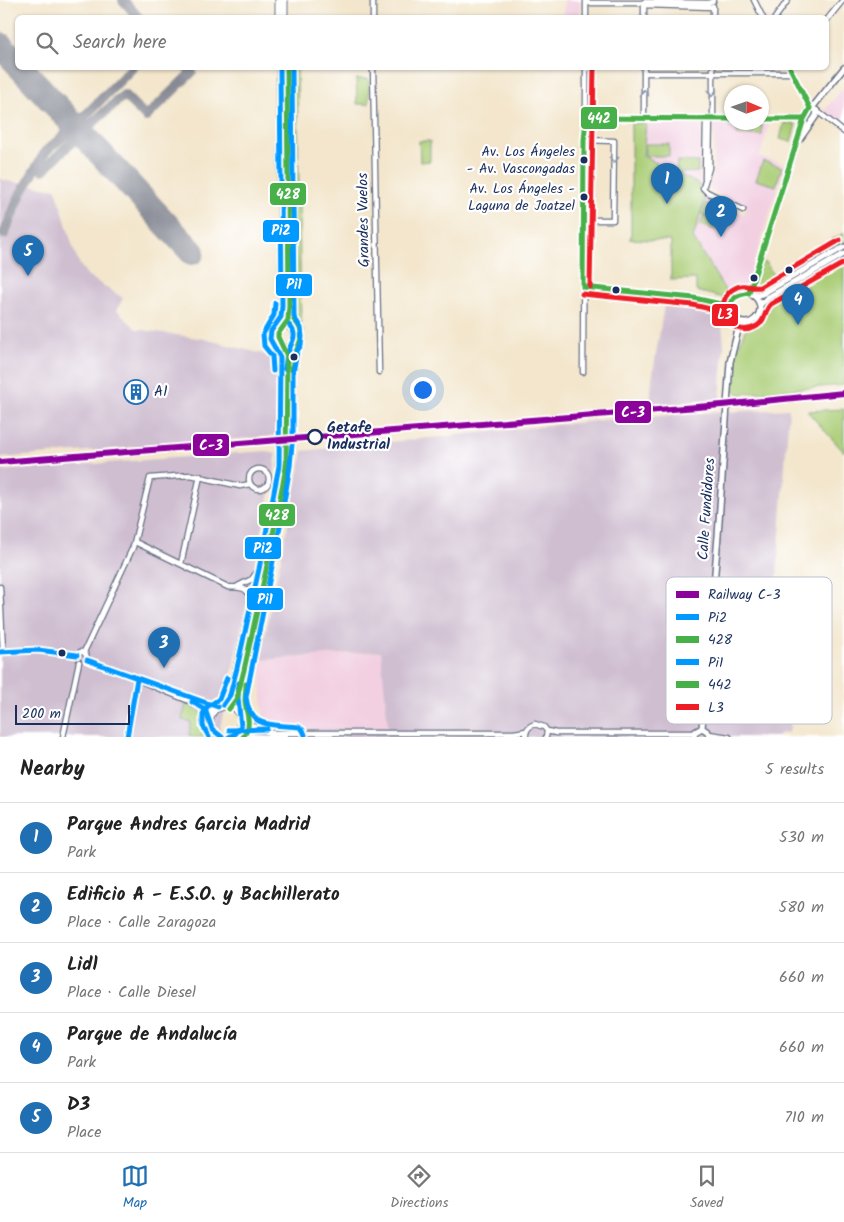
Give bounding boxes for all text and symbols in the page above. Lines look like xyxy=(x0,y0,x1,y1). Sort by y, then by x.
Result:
search box xyxy=(15,15,829,70)
text: Search here xyxy=(73,28,167,58)
icon: search xyxy=(33,29,61,57)
north arrow xyxy=(724,85,769,130)
one-way arrow xyxy=(639,89,649,96)
one-way arrow xyxy=(707,90,717,97)
line badge: 442 xyxy=(580,106,618,130)
text: 442 xyxy=(587,108,611,130)
place label: Av. Los Ángeles - Av. Vascongadas xyxy=(467,141,575,180)
marker: Av. Los Ángeles - Av. Vascongadas xyxy=(579,155,589,165)
one-way arrow xyxy=(609,156,619,164)
pin: 1 xyxy=(651,163,683,204)
street label: Grandes Vuelos xyxy=(351,172,377,268)
place label: Av. Los Ángeles - Laguna de Joatzel xyxy=(468,178,576,217)
line badge: 428 xyxy=(269,182,307,206)
text: 428 xyxy=(276,184,301,206)
marker: Av. Los Ángeles - Laguna de Joatzel xyxy=(579,192,589,202)
pin: 2 xyxy=(705,196,737,237)
line badge: Pi2 xyxy=(262,219,300,243)
text: Pi2 xyxy=(271,220,291,242)
pin: 5 xyxy=(12,235,44,276)
unlabelled marker xyxy=(784,265,794,275)
line badge: Pi1 xyxy=(275,273,313,297)
unlabelled marker xyxy=(749,273,759,283)
text: Pi1 xyxy=(286,274,303,296)
pin: 4 xyxy=(782,284,814,325)
unlabelled marker xyxy=(611,285,621,295)
line badge: L3 xyxy=(711,303,739,327)
text: L3 xyxy=(717,304,733,326)
unlabelled marker xyxy=(289,352,299,362)
your location xyxy=(410,377,436,403)
building icon: A1 xyxy=(123,379,149,405)
place label: A1 xyxy=(154,380,168,404)
line badge: C-3 xyxy=(614,400,652,424)
text: C-3 xyxy=(621,402,645,424)
place label: Getafe Industrial xyxy=(327,416,390,457)
marker: Getafe Industrial xyxy=(307,429,323,445)
line badge: C-3 xyxy=(192,433,230,457)
text: C-3 xyxy=(199,435,223,457)
street label: Calle Fundidores xyxy=(691,456,723,561)
line badge: 428 xyxy=(258,503,296,527)
text: 428 xyxy=(265,505,290,527)
line badge: Pi2 xyxy=(244,536,282,560)
text: Pi2 xyxy=(253,538,273,560)
legend xyxy=(666,577,832,724)
text: Railway C-3 xyxy=(708,584,780,606)
line badge: Pi1 xyxy=(246,587,284,611)
text: Pi1 xyxy=(257,589,274,611)
text: Pi2 xyxy=(708,607,727,629)
pin: 3 xyxy=(148,627,180,668)
text: 428 xyxy=(708,629,733,651)
unlabelled marker xyxy=(57,648,67,658)
text: Pi1 xyxy=(708,652,723,674)
text: 442 xyxy=(708,674,732,696)
text: L3 xyxy=(708,697,724,719)
scale bar xyxy=(15,702,130,725)
text: 200 m xyxy=(22,703,61,725)
text: Nearby xyxy=(20,753,85,786)
text: 5 results xyxy=(765,757,824,782)
text: Parque Andres Garcia Madrid xyxy=(67,810,310,840)
text: 1 xyxy=(34,825,38,850)
text: 530 m xyxy=(779,825,824,850)
text: Park xyxy=(67,840,96,865)
text: Edificio A - E.S.O. y Bachillerato xyxy=(67,880,340,910)
text: 2 xyxy=(31,895,41,920)
text: 580 m xyxy=(779,895,824,920)
text: Place · Calle Zaragoza xyxy=(67,910,216,935)
text: Lidl xyxy=(67,950,98,980)
text: 3 xyxy=(32,965,40,990)
text: 660 m xyxy=(779,965,824,990)
text: Place · Calle Diesel xyxy=(67,980,196,1005)
text: Parque de Andalucía xyxy=(67,1020,237,1050)
text: 4 xyxy=(32,1035,40,1060)
text: 660 m xyxy=(779,1035,824,1060)
text: Park xyxy=(67,1050,96,1075)
text: D3 xyxy=(67,1090,90,1120)
text: 5 xyxy=(32,1105,40,1130)
text: 710 m xyxy=(784,1105,824,1130)
text: Place xyxy=(67,1120,101,1145)
tab: Map xyxy=(121,1162,149,1214)
tab: Directions xyxy=(390,1162,448,1214)
tab: Saved xyxy=(690,1162,723,1214)

